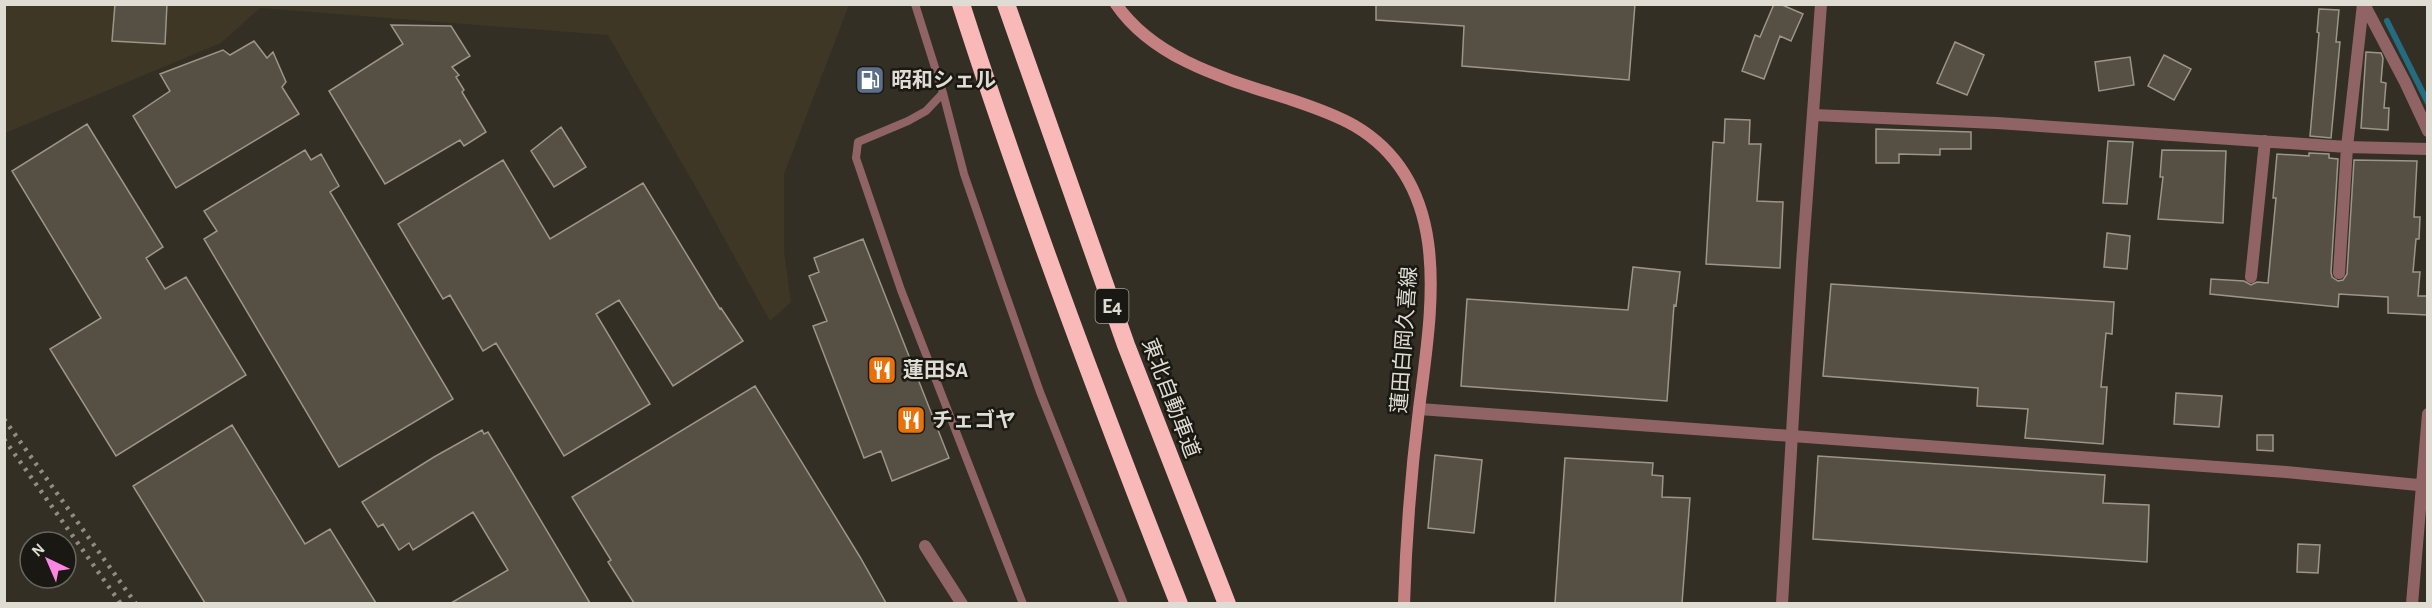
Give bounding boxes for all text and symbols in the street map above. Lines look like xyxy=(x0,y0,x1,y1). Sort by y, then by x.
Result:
fuel station icon: 昭和シェル xyxy=(854,64,886,96)
place label: 昭和シェル xyxy=(891,69,996,91)
street label: 蓮田白岡久喜線 xyxy=(1388,266,1420,414)
road number: E4 xyxy=(1096,289,1128,323)
street label: 東北自動車道 xyxy=(1138,335,1204,461)
restaurant icon: 蓮田SA xyxy=(866,354,898,386)
place label: 蓮田SA xyxy=(903,359,968,381)
restaurant icon: チェゴヤ xyxy=(895,404,927,436)
place label: チェゴヤ xyxy=(932,408,1016,431)
north arrow xyxy=(18,530,78,590)
text: N xyxy=(29,540,48,560)

